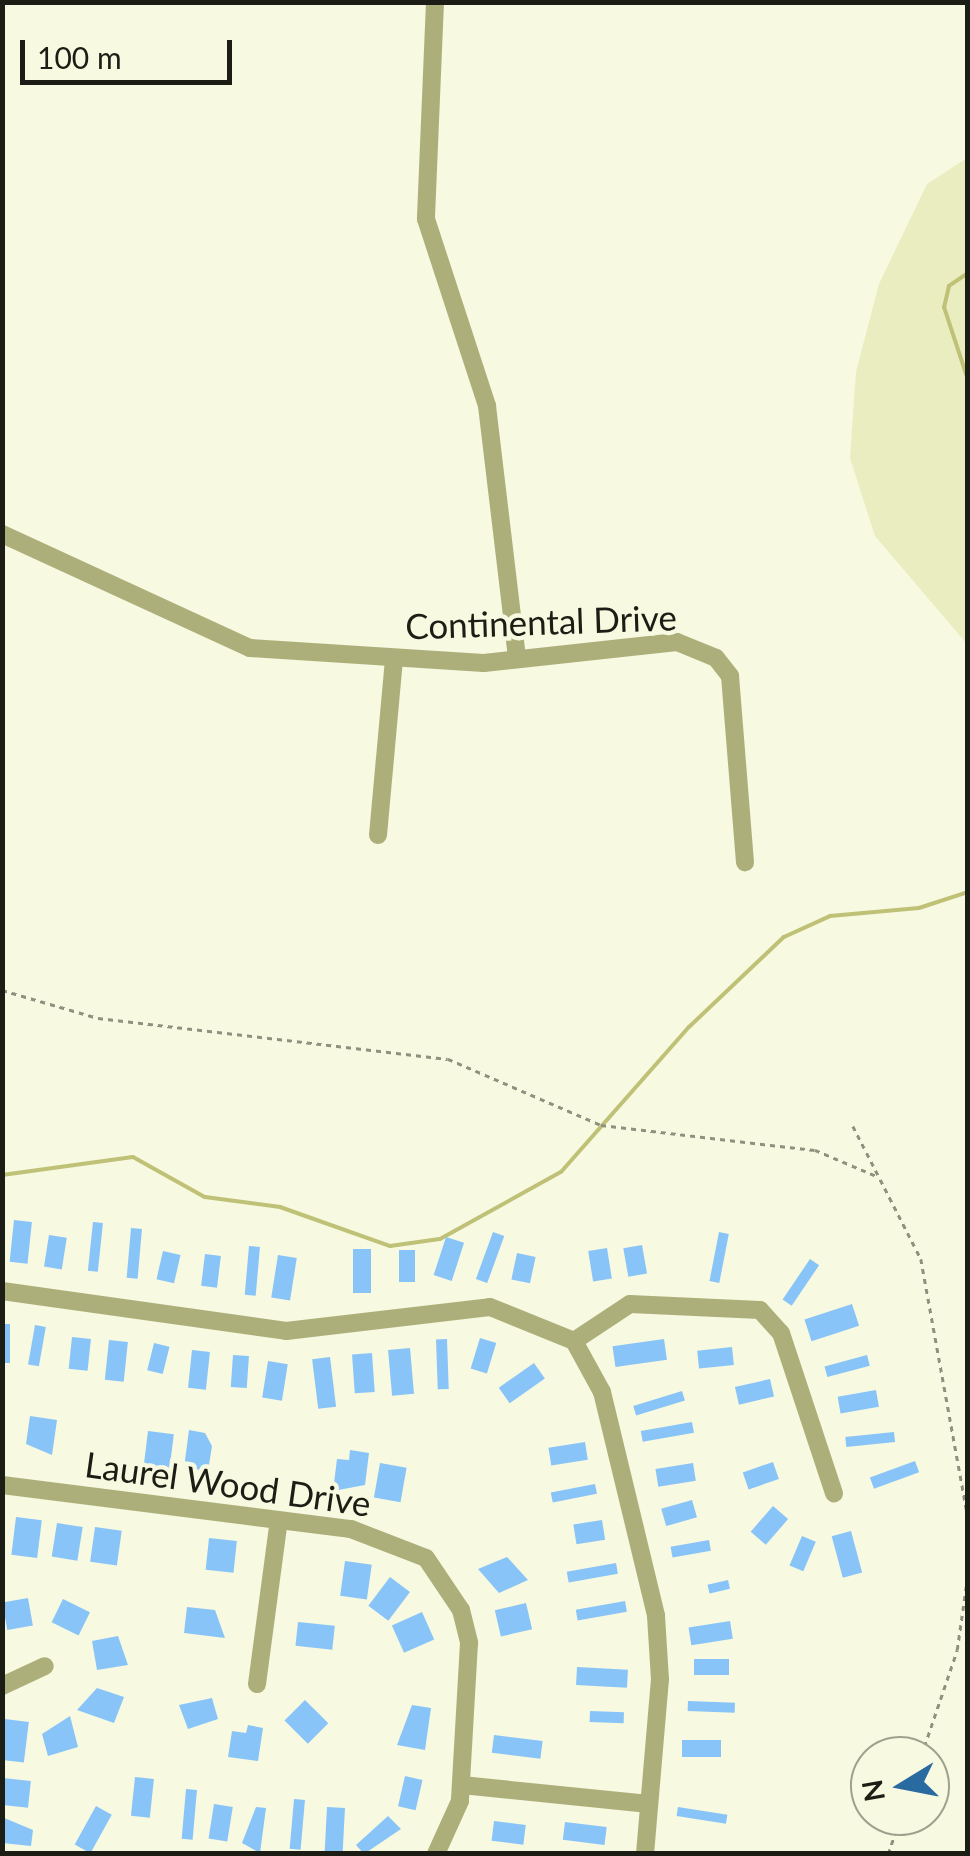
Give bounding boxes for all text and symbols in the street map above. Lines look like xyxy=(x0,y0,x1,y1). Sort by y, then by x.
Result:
scale bar xyxy=(25,20,238,82)
text: 100 m xyxy=(37,39,122,75)
street label: Continental Drive xyxy=(405,595,677,647)
street label: Laurel Wood Drive xyxy=(82,1442,374,1524)
north arrow xyxy=(850,1736,950,1836)
text: N xyxy=(854,1777,891,1804)

